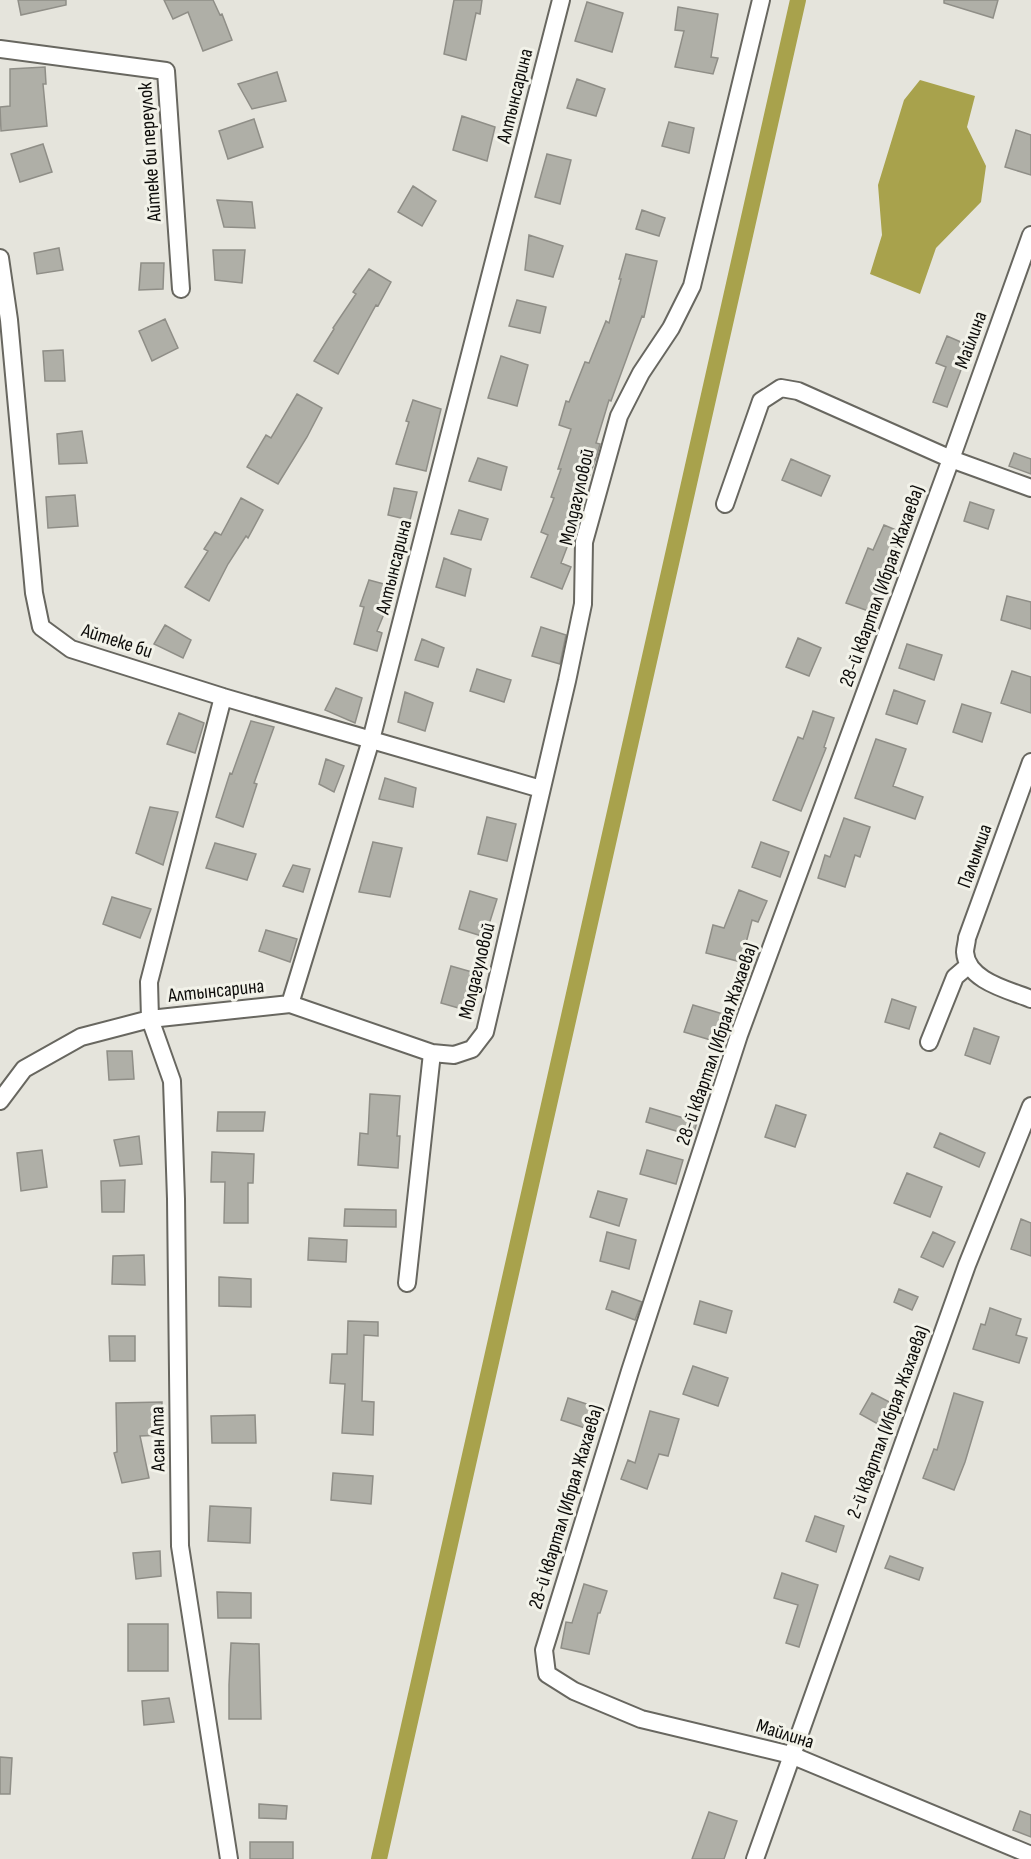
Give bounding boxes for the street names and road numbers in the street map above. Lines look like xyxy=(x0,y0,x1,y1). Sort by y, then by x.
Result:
street label: Алтынсарина xyxy=(491,46,538,147)
street label: Айтеке би переулок xyxy=(133,81,167,223)
street label: Майлина xyxy=(950,308,992,372)
street label: Молдагуловой xyxy=(554,446,600,548)
street label: 28-й квартал (Ибрая Жахаева) xyxy=(834,482,930,690)
street label: Алтынсарина xyxy=(370,517,417,618)
street label: Айтеке би xyxy=(78,618,155,664)
street label: Палымша xyxy=(952,821,998,891)
street label: Молдагуловой xyxy=(453,920,501,1022)
street label: 28-й квартал (Ибрая Жахаева) xyxy=(671,940,763,1148)
street label: Алтынсарина xyxy=(166,974,265,1008)
street label: 2-й квартал (Ибрая Жахаева) xyxy=(842,1322,934,1522)
street label: 28-й квартал (Ибрая Жахаева) xyxy=(523,1402,609,1612)
street label: Асан Ата xyxy=(145,1406,171,1473)
street label: Майлина xyxy=(753,1714,817,1754)

